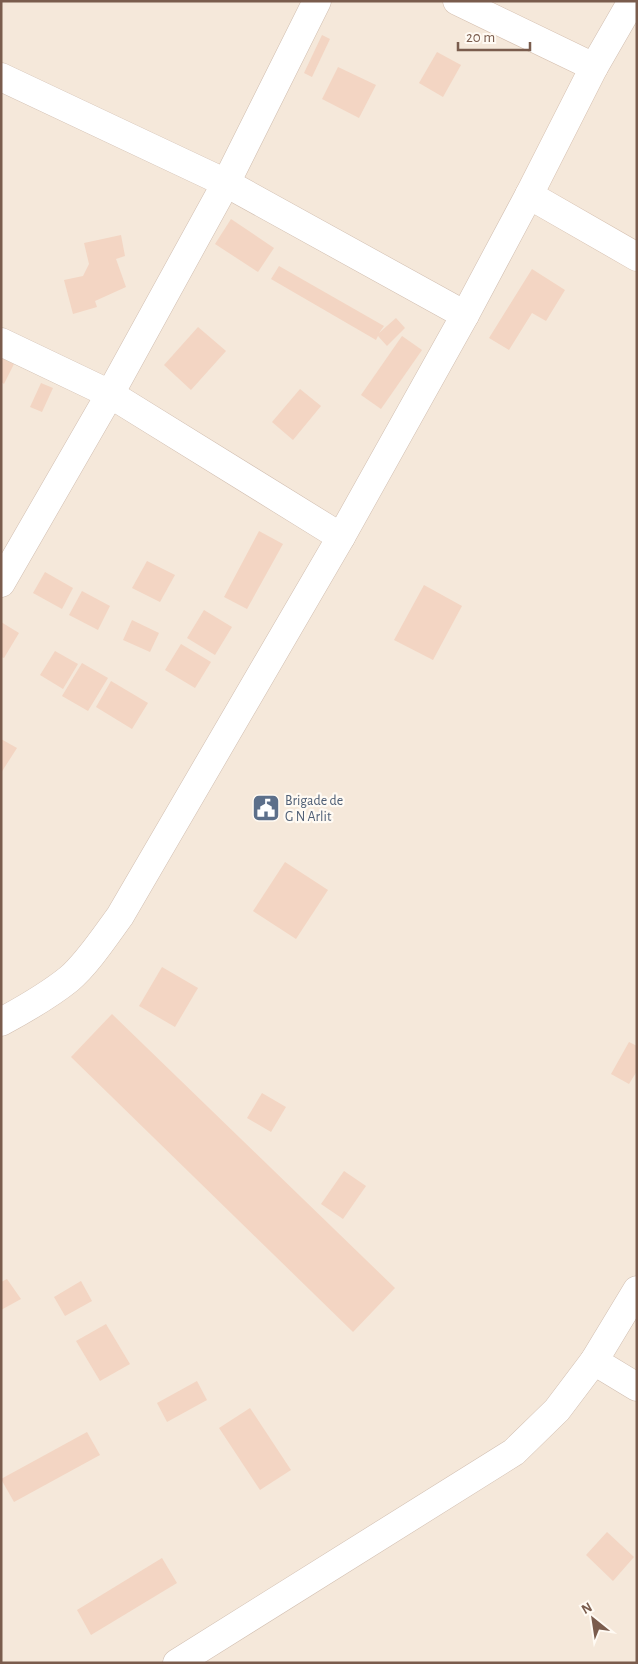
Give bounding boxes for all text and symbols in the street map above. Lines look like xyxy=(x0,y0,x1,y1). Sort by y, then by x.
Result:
scale bar xyxy=(458,20,530,52)
text: 20 m xyxy=(466,30,495,45)
public building icon: Brigade de G N Arlit xyxy=(251,793,281,823)
place label: Brigade de G N Arlit xyxy=(285,794,343,824)
north arrow xyxy=(568,1594,618,1644)
text: N xyxy=(579,1600,595,1617)

